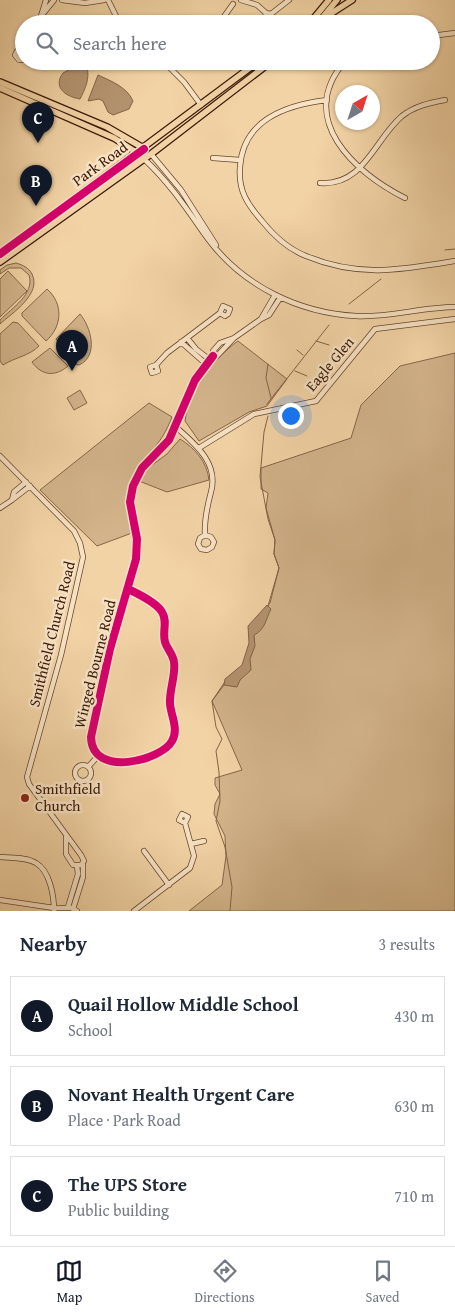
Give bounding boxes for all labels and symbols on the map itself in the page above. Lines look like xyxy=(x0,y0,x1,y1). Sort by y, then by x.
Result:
north arrow xyxy=(335,85,380,130)
pin: C xyxy=(22,102,54,143)
street label: Park Road xyxy=(68,136,132,191)
pin: B xyxy=(20,165,52,206)
pin: A xyxy=(56,330,88,371)
street label: Eagle Glen xyxy=(301,332,359,395)
your location xyxy=(278,403,304,429)
street label: Smithfield Church Road xyxy=(23,559,80,709)
street label: Winged Bourne Road xyxy=(68,597,121,730)
place label: Smithfield Church xyxy=(35,778,101,816)
marker: Smithfield Church xyxy=(19,792,31,804)

